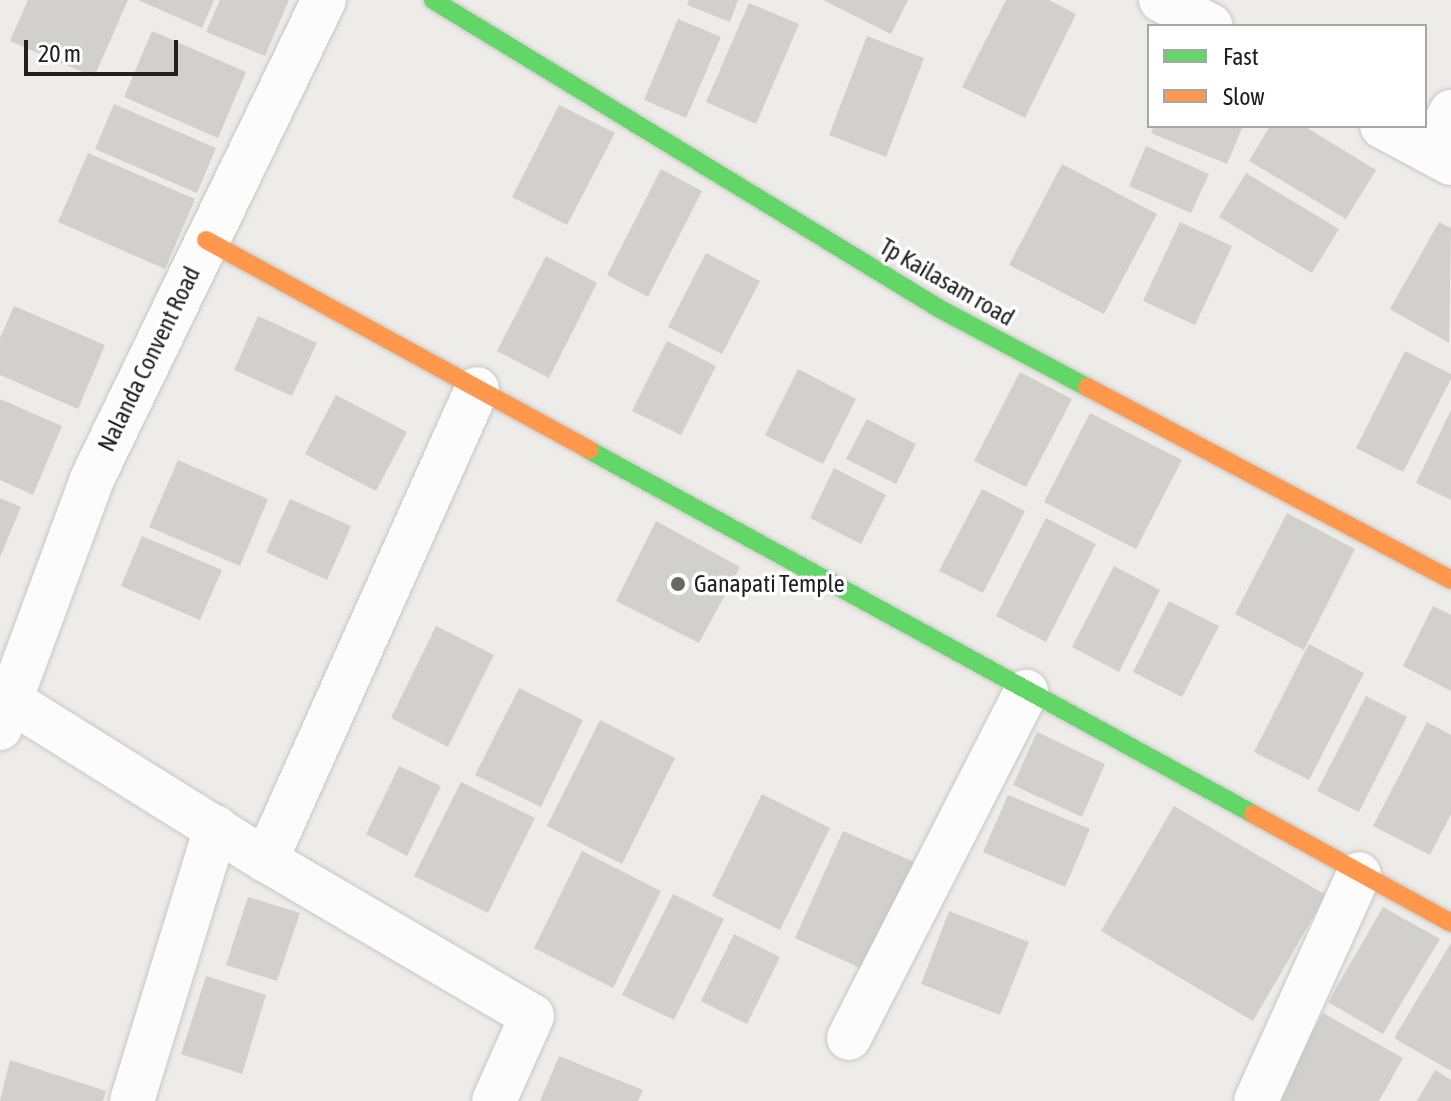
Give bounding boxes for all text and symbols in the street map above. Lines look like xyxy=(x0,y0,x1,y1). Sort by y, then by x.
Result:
scale bar xyxy=(28,24,182,74)
legend xyxy=(1147,24,1427,128)
text: 20 m xyxy=(38,40,81,67)
text: Fast xyxy=(1223,43,1259,70)
text: Slow xyxy=(1223,83,1265,110)
street label: Tp Kailasam road xyxy=(875,232,1019,332)
street label: Nalanda Convent Road xyxy=(92,262,206,456)
place label: Ganapati Temple xyxy=(694,570,845,598)
marker: Ganapati Temple xyxy=(669,575,687,593)

